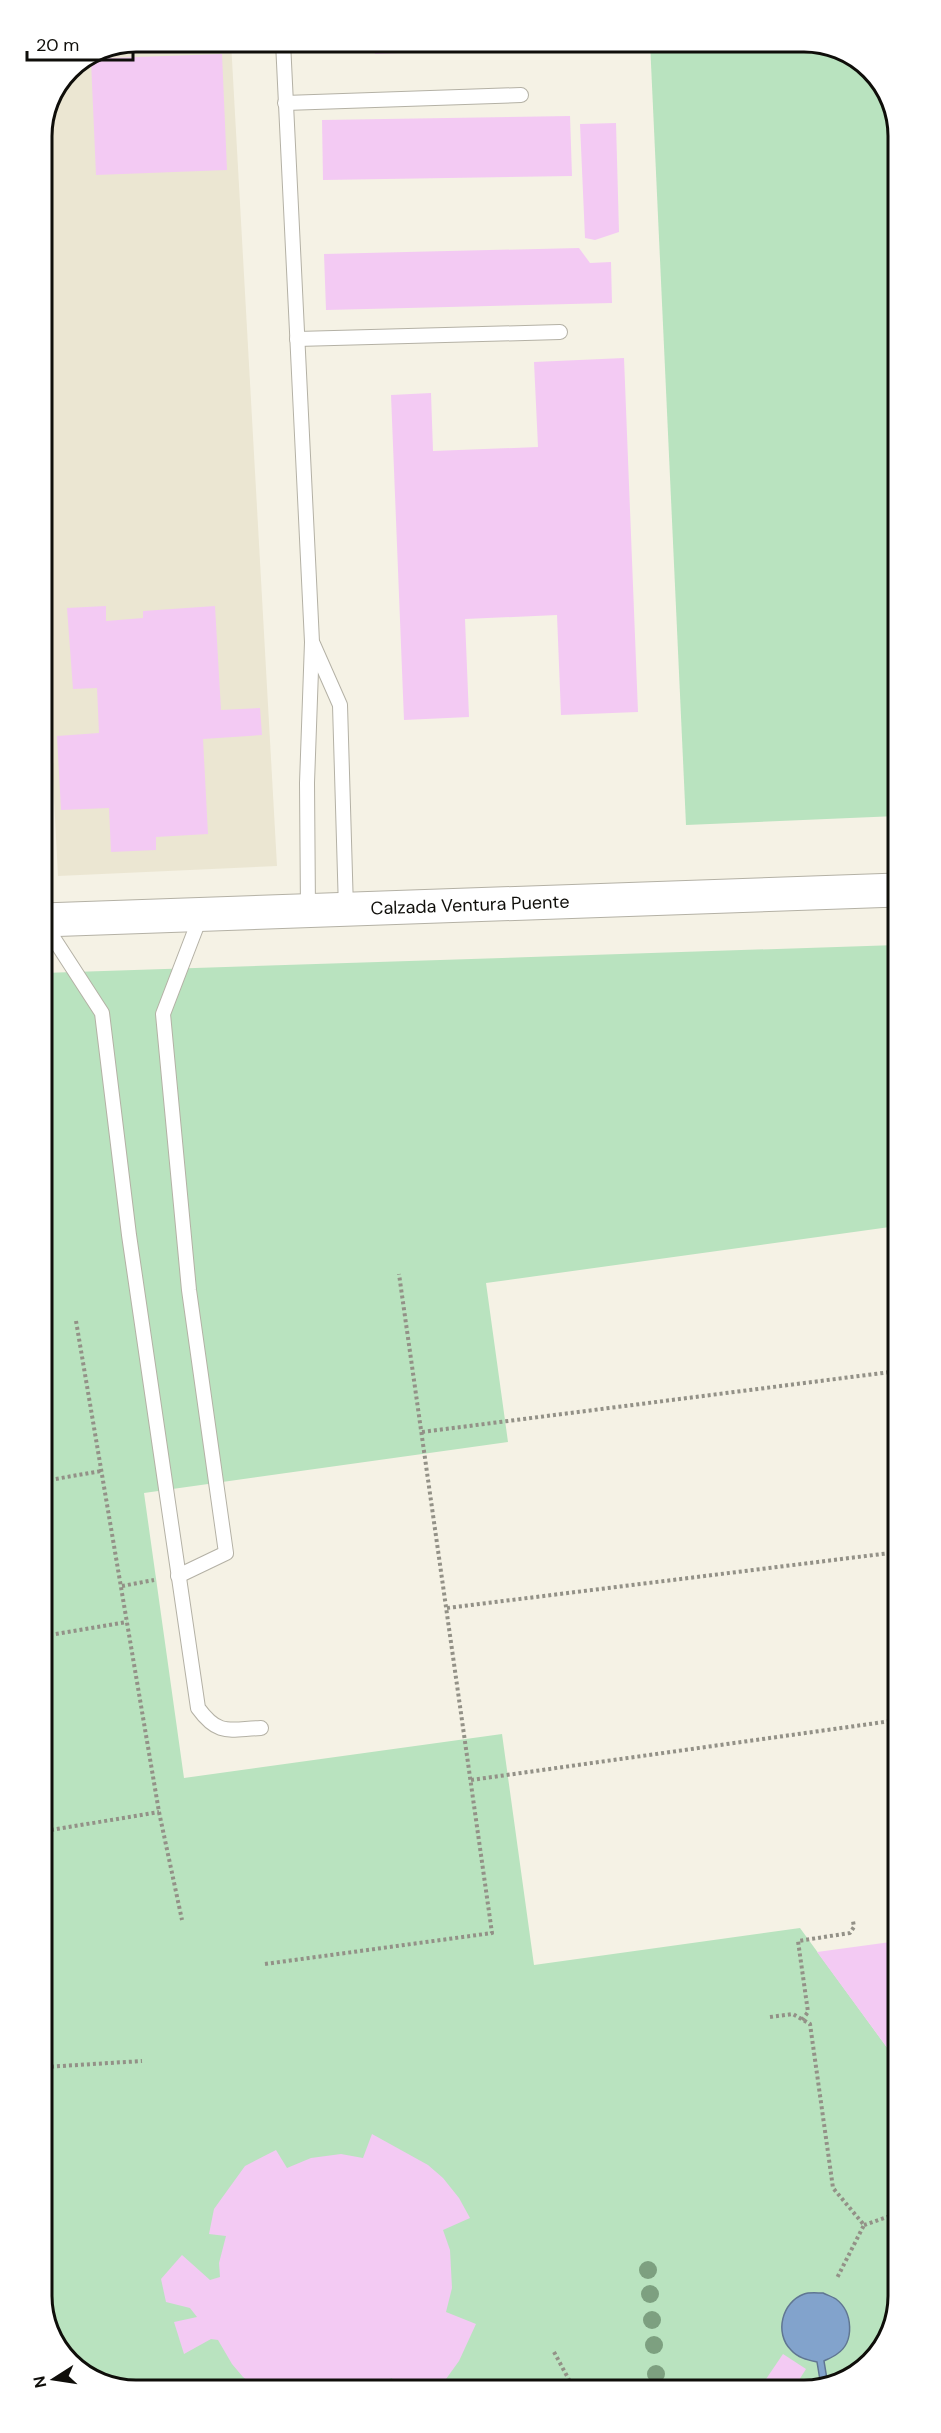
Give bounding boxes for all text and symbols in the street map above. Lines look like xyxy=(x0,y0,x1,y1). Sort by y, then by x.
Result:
scale bar xyxy=(27,24,134,62)
text: 20 m xyxy=(36,33,79,57)
street label: Calzada Ventura Puente xyxy=(370,890,570,920)
north arrow xyxy=(24,2349,84,2409)
text: N xyxy=(28,2374,51,2390)

